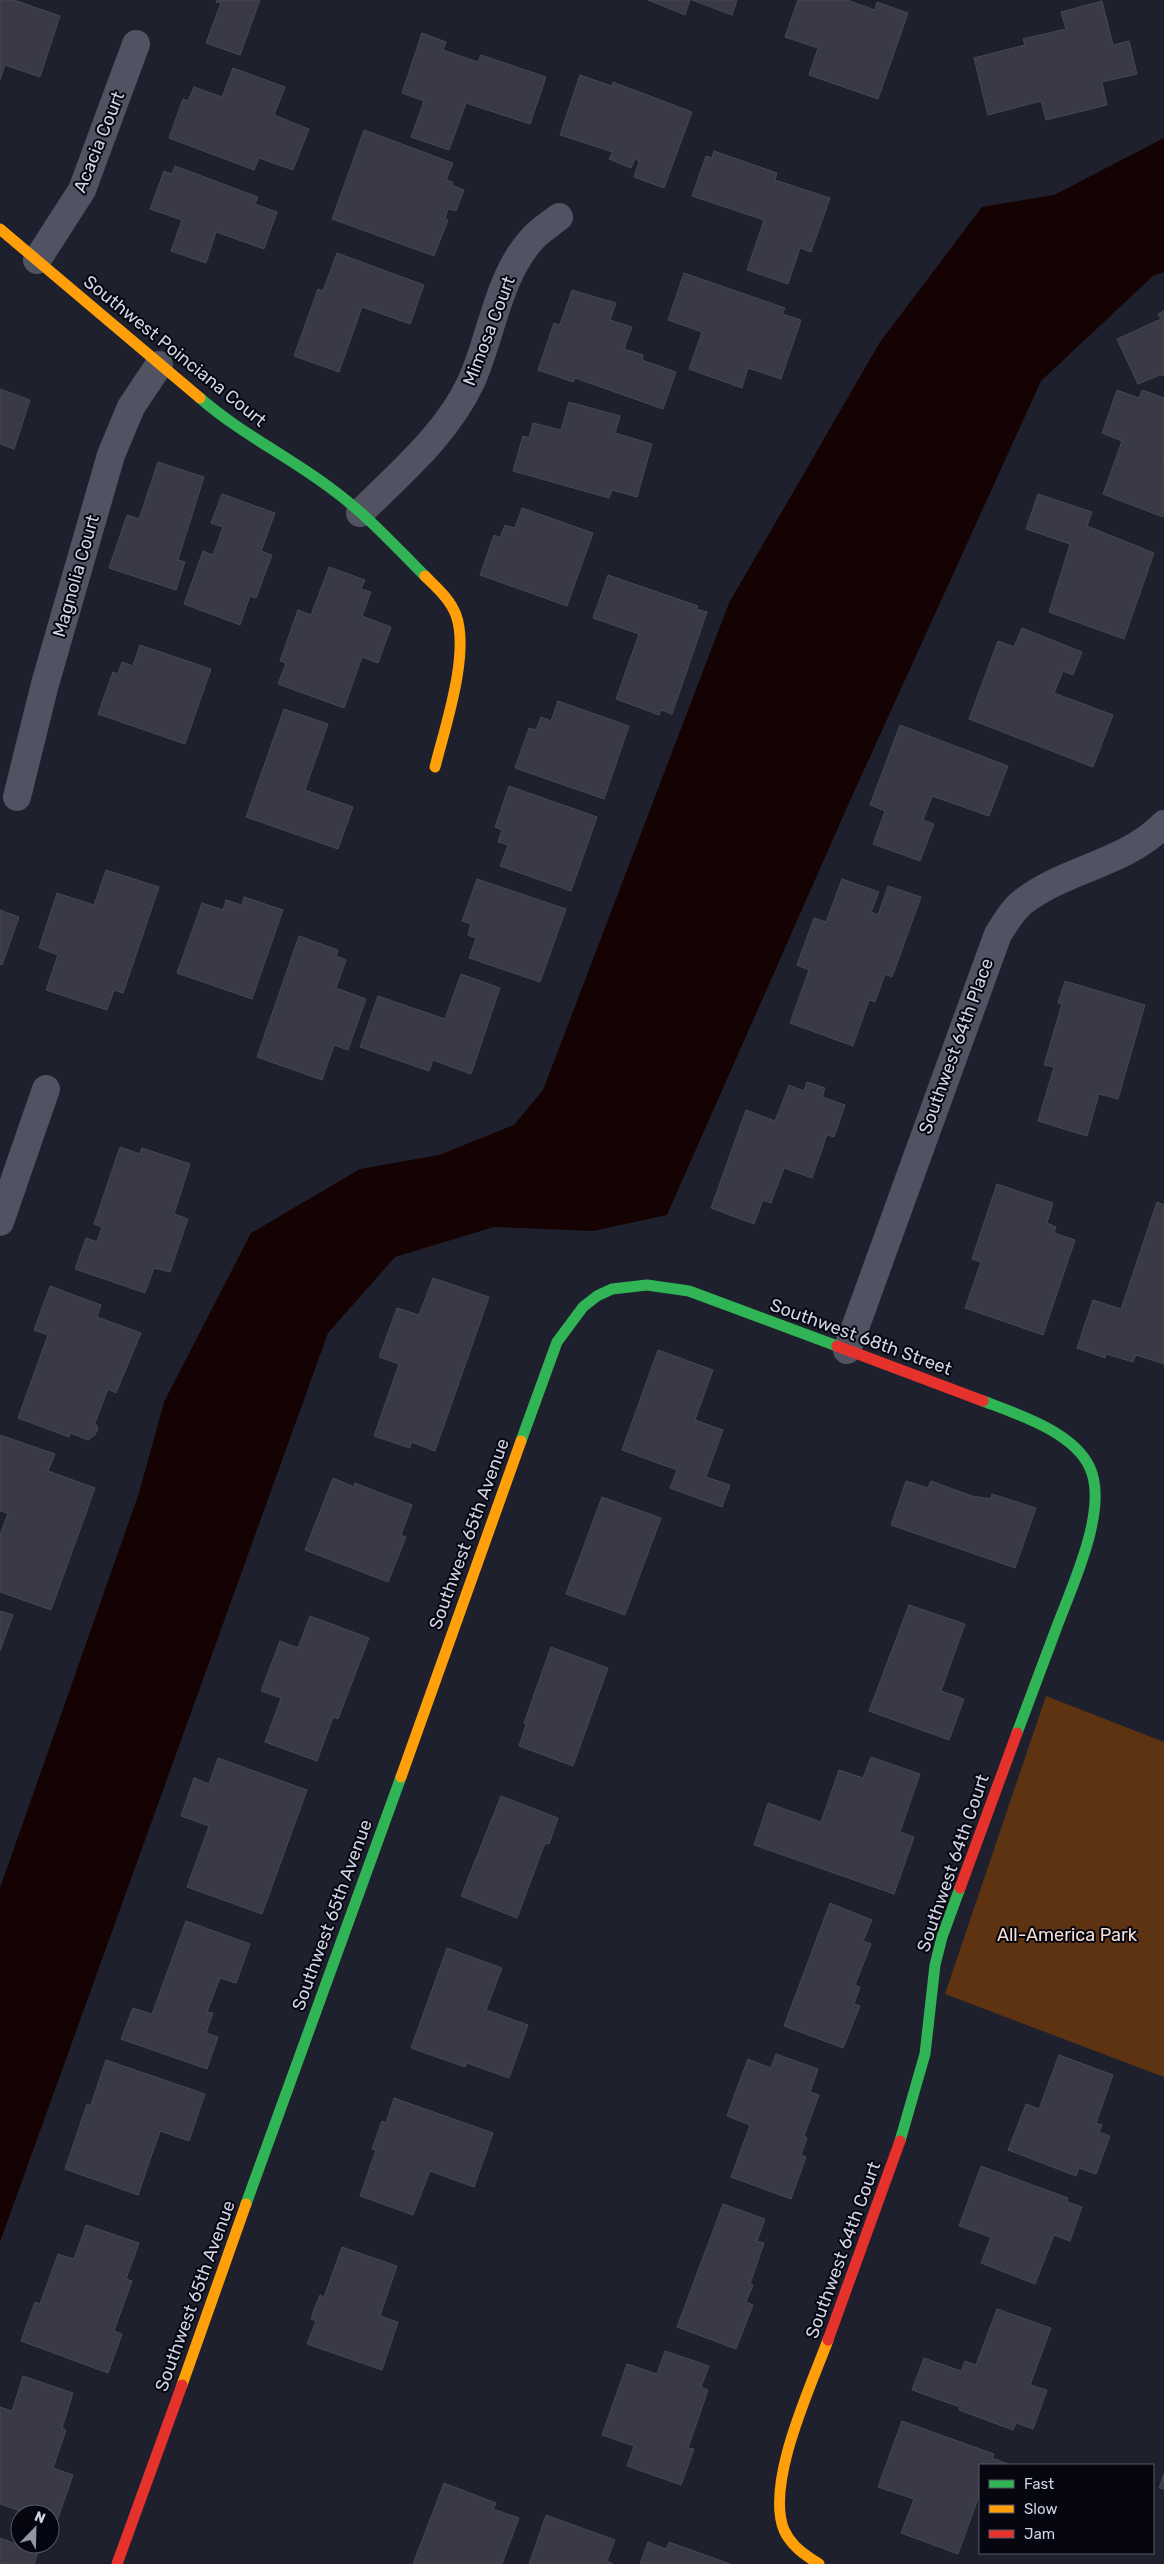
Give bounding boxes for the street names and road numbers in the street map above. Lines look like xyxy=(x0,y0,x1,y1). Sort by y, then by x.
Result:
street label: Acacia Court xyxy=(69,88,129,196)
street label: Southwest Poinciana Court xyxy=(79,270,271,432)
street label: Mimosa Court xyxy=(458,273,520,389)
street label: Magnolia Court xyxy=(48,512,104,640)
street label: Southwest 64th Place xyxy=(914,955,998,1137)
street label: Southwest 68th Street xyxy=(767,1294,955,1380)
street label: Southwest 65th Avenue xyxy=(424,1435,514,1633)
street label: Southwest 64th Court xyxy=(912,1771,994,1955)
street label: Southwest 65th Avenue xyxy=(287,1816,377,2014)
street label: Southwest 64th Court xyxy=(801,2159,885,2341)
street label: Southwest 65th Avenue xyxy=(150,2197,240,2395)

